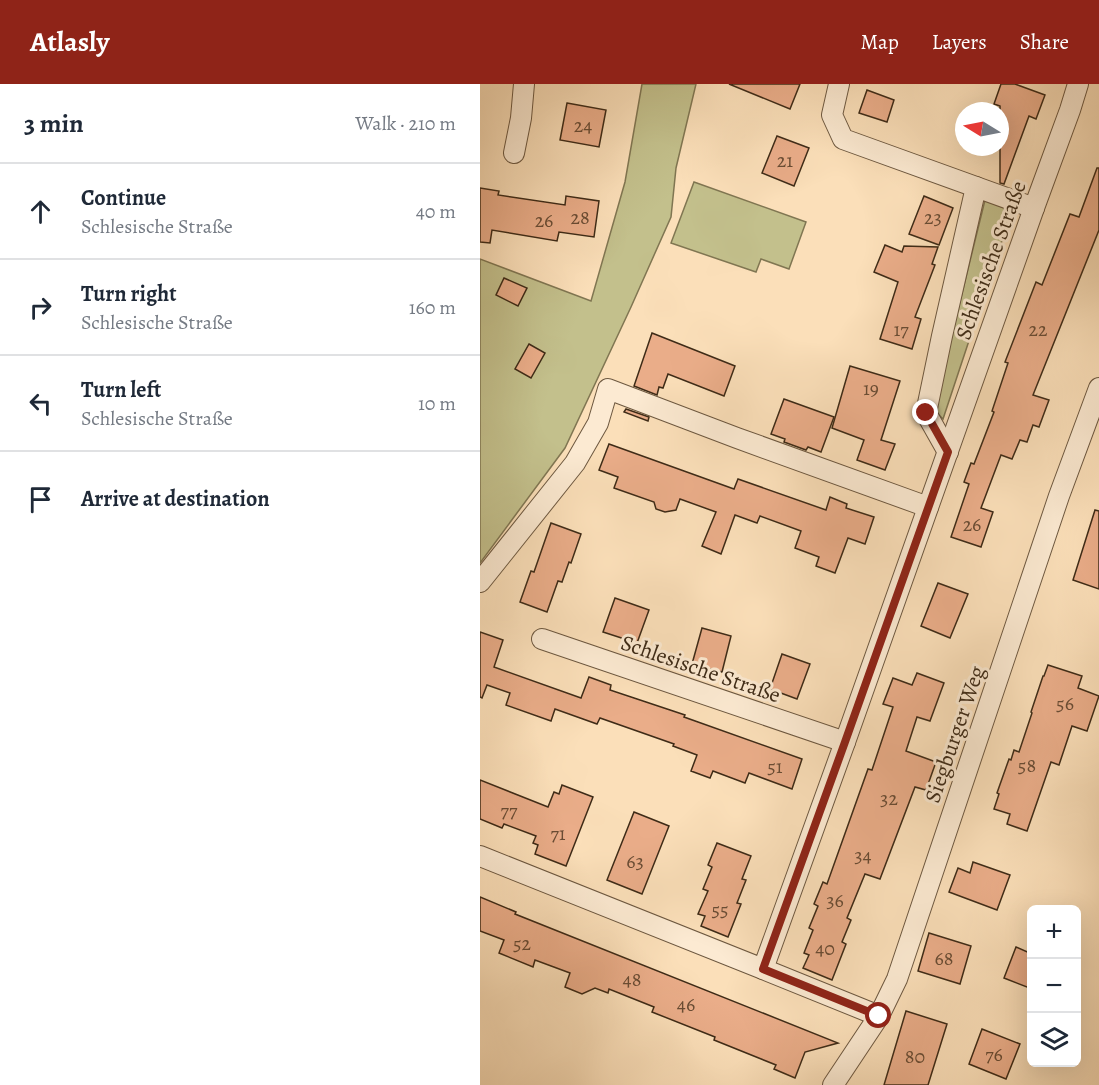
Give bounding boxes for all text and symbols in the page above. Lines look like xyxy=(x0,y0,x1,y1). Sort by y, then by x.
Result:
text: Atlasly xyxy=(30,23,109,61)
text: Map xyxy=(860,28,899,56)
text: Layers xyxy=(932,28,987,56)
text: Share xyxy=(1020,28,1069,56)
north arrow xyxy=(955,102,1009,156)
text: 3 min xyxy=(24,106,84,141)
text: Walk · 210 m xyxy=(355,110,456,137)
house number: 24 xyxy=(574,112,592,139)
house number: 21 xyxy=(777,147,793,174)
street label: Schlesische Straße xyxy=(948,177,1034,344)
text: Continue xyxy=(81,183,166,213)
icon: ahead xyxy=(24,195,57,228)
text: 40 m xyxy=(416,198,456,225)
house number: 28 xyxy=(570,204,590,231)
house number: 23 xyxy=(924,204,942,231)
house number: 26 xyxy=(535,207,553,234)
text: Schlesische Straße xyxy=(81,213,233,240)
text: Turn right xyxy=(81,279,177,309)
icon: right xyxy=(24,291,57,324)
text: 160 m xyxy=(409,294,456,321)
text: Schlesische Straße xyxy=(81,309,233,336)
house number: 17 xyxy=(893,316,909,343)
house number: 22 xyxy=(1029,316,1048,343)
text: Turn left xyxy=(81,375,161,405)
house number: 19 xyxy=(863,375,879,402)
icon: left xyxy=(24,387,57,420)
text: 10 m xyxy=(418,390,456,417)
route end xyxy=(912,399,938,425)
text: Schlesische Straße xyxy=(81,405,233,432)
icon: arrive xyxy=(24,483,57,516)
text: Arrive at destination xyxy=(81,484,270,514)
house number: 26 xyxy=(963,511,981,538)
street label: Schlesische Straße xyxy=(617,628,784,710)
street label: Siegburger Weg xyxy=(917,662,992,807)
house number: 56 xyxy=(1056,690,1074,717)
house number: 58 xyxy=(1018,752,1036,779)
house number: 51 xyxy=(767,753,783,780)
house number: 32 xyxy=(880,785,898,812)
house number: 77 xyxy=(501,797,518,824)
house number: 71 xyxy=(550,820,566,847)
house number: 34 xyxy=(854,842,872,869)
house number: 63 xyxy=(626,848,644,875)
house number: 36 xyxy=(826,887,844,914)
house number: 55 xyxy=(711,896,729,923)
map controls xyxy=(1027,905,1081,1067)
button: + xyxy=(1027,905,1081,959)
house number: 52 xyxy=(513,930,532,957)
house number: 40 xyxy=(815,935,835,962)
house number: 68 xyxy=(935,945,953,972)
button: − xyxy=(1027,959,1081,1013)
house number: 48 xyxy=(623,966,641,993)
house number: 46 xyxy=(677,991,695,1018)
route start xyxy=(865,1002,891,1028)
button: layers xyxy=(1027,1013,1081,1067)
house number: 76 xyxy=(985,1041,1003,1068)
house number: 80 xyxy=(905,1043,925,1070)

